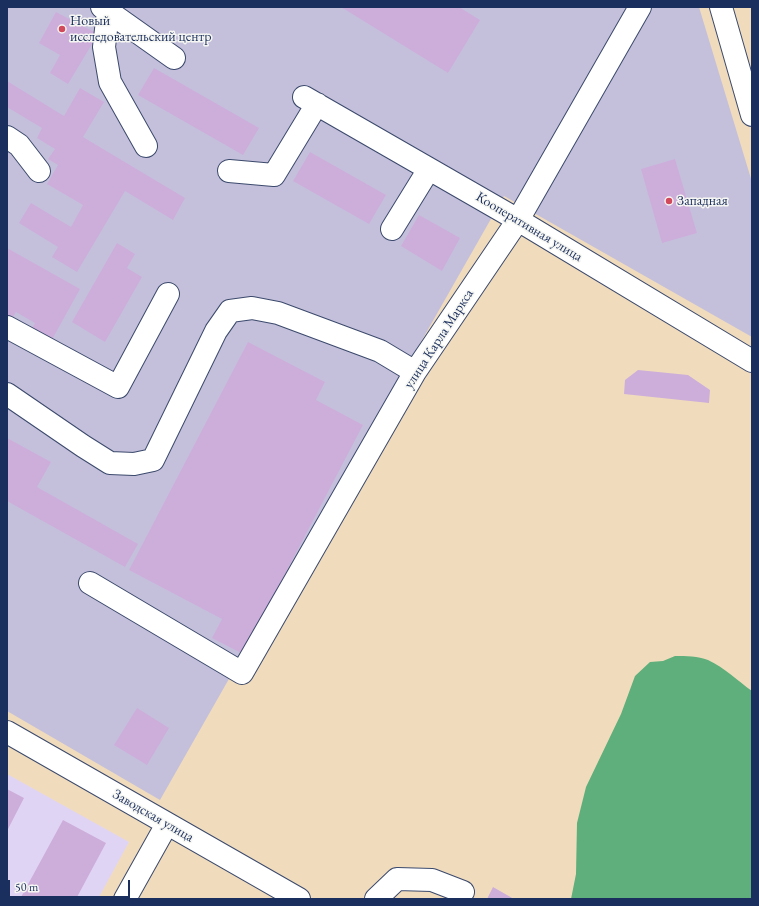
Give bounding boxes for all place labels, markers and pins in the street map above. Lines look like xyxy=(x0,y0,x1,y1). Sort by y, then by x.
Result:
place label: Новый исследовательский центр xyxy=(70,13,211,46)
marker: Новый исследовательский центр xyxy=(57,24,67,34)
place label: Западная xyxy=(677,193,728,209)
marker: Западная xyxy=(664,196,674,206)

